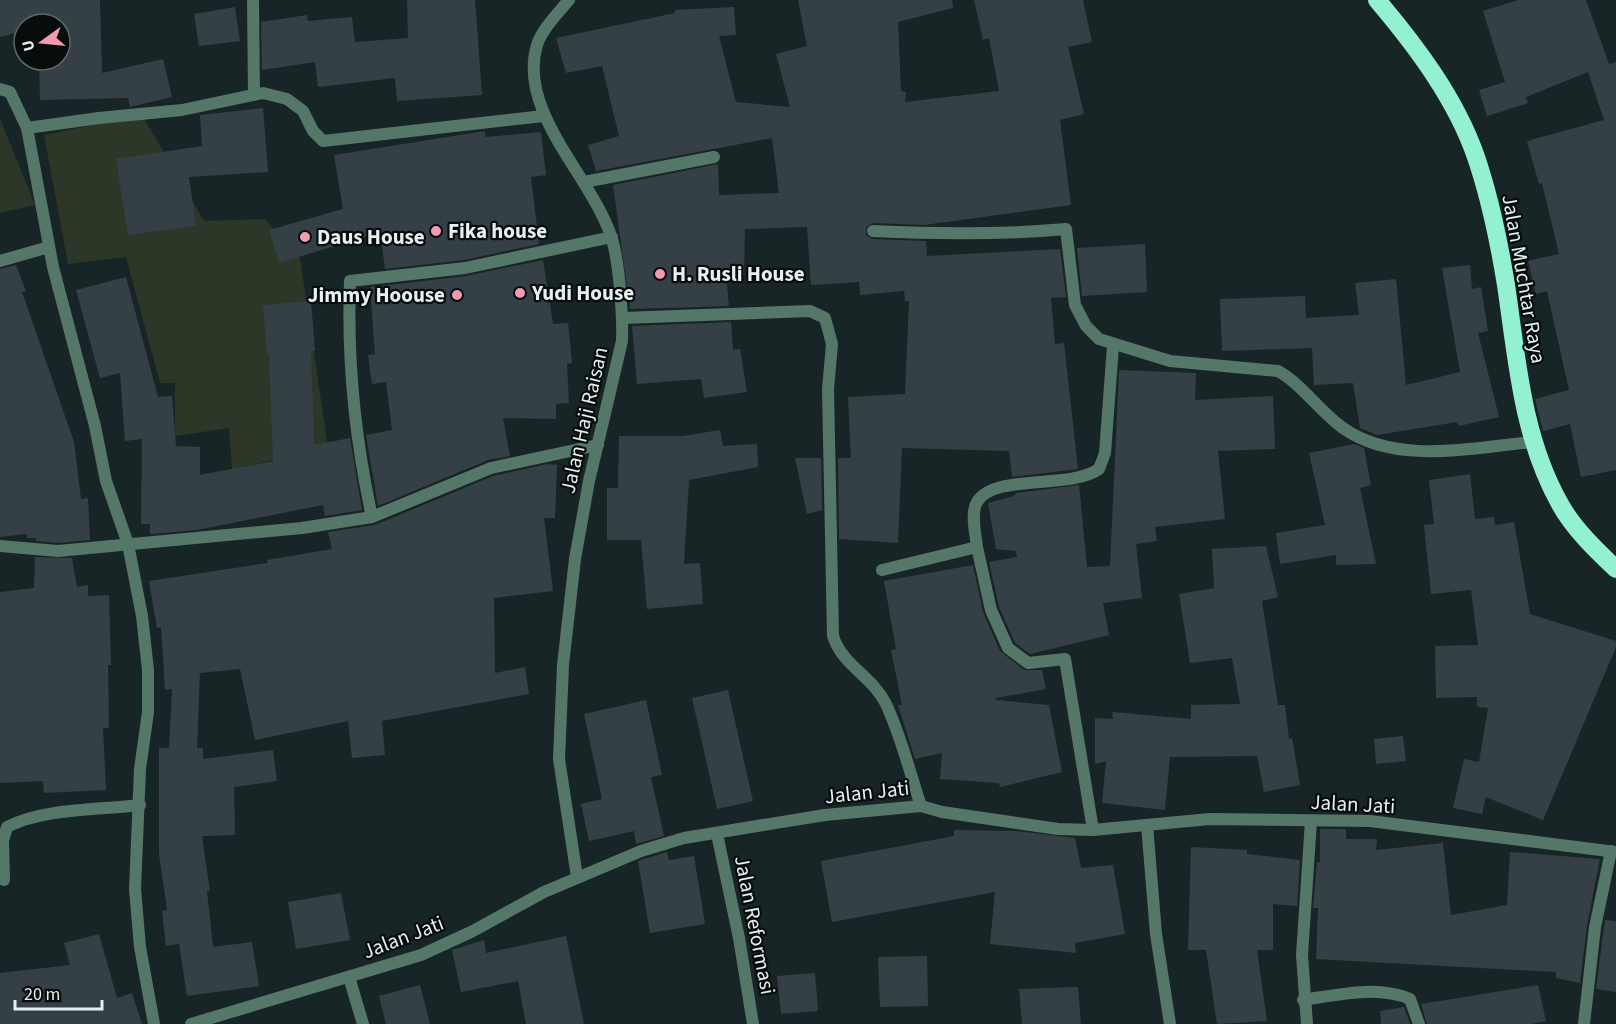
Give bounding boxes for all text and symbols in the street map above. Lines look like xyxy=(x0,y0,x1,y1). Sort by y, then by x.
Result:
north arrow xyxy=(12,12,72,72)
text: U xyxy=(16,38,40,54)
street label: Jalan Muchtar Raya xyxy=(1494,192,1554,366)
place label: Fika house xyxy=(448,216,547,246)
place label: Daus House xyxy=(317,222,425,252)
marker: Fika house xyxy=(429,224,443,238)
marker: Daus House xyxy=(298,230,312,244)
place label: H. Rusli House xyxy=(672,259,805,289)
marker: H. Rusli House xyxy=(653,267,667,281)
place label: Yudi House xyxy=(531,278,634,308)
place label: Jimmy Hoouse xyxy=(308,280,445,310)
marker: Yudi House xyxy=(513,286,527,300)
marker: Jimmy Hoouse xyxy=(450,288,464,302)
street label: Jalan Haji Raisan xyxy=(553,344,615,496)
street label: Jalan Jati xyxy=(823,773,911,811)
street label: Jalan Jati xyxy=(1310,787,1396,821)
street label: Jalan Reformasi xyxy=(727,853,783,997)
street label: Jalan Jati xyxy=(358,908,448,966)
scale bar xyxy=(15,973,102,1011)
text: 20 m xyxy=(24,982,60,1007)

